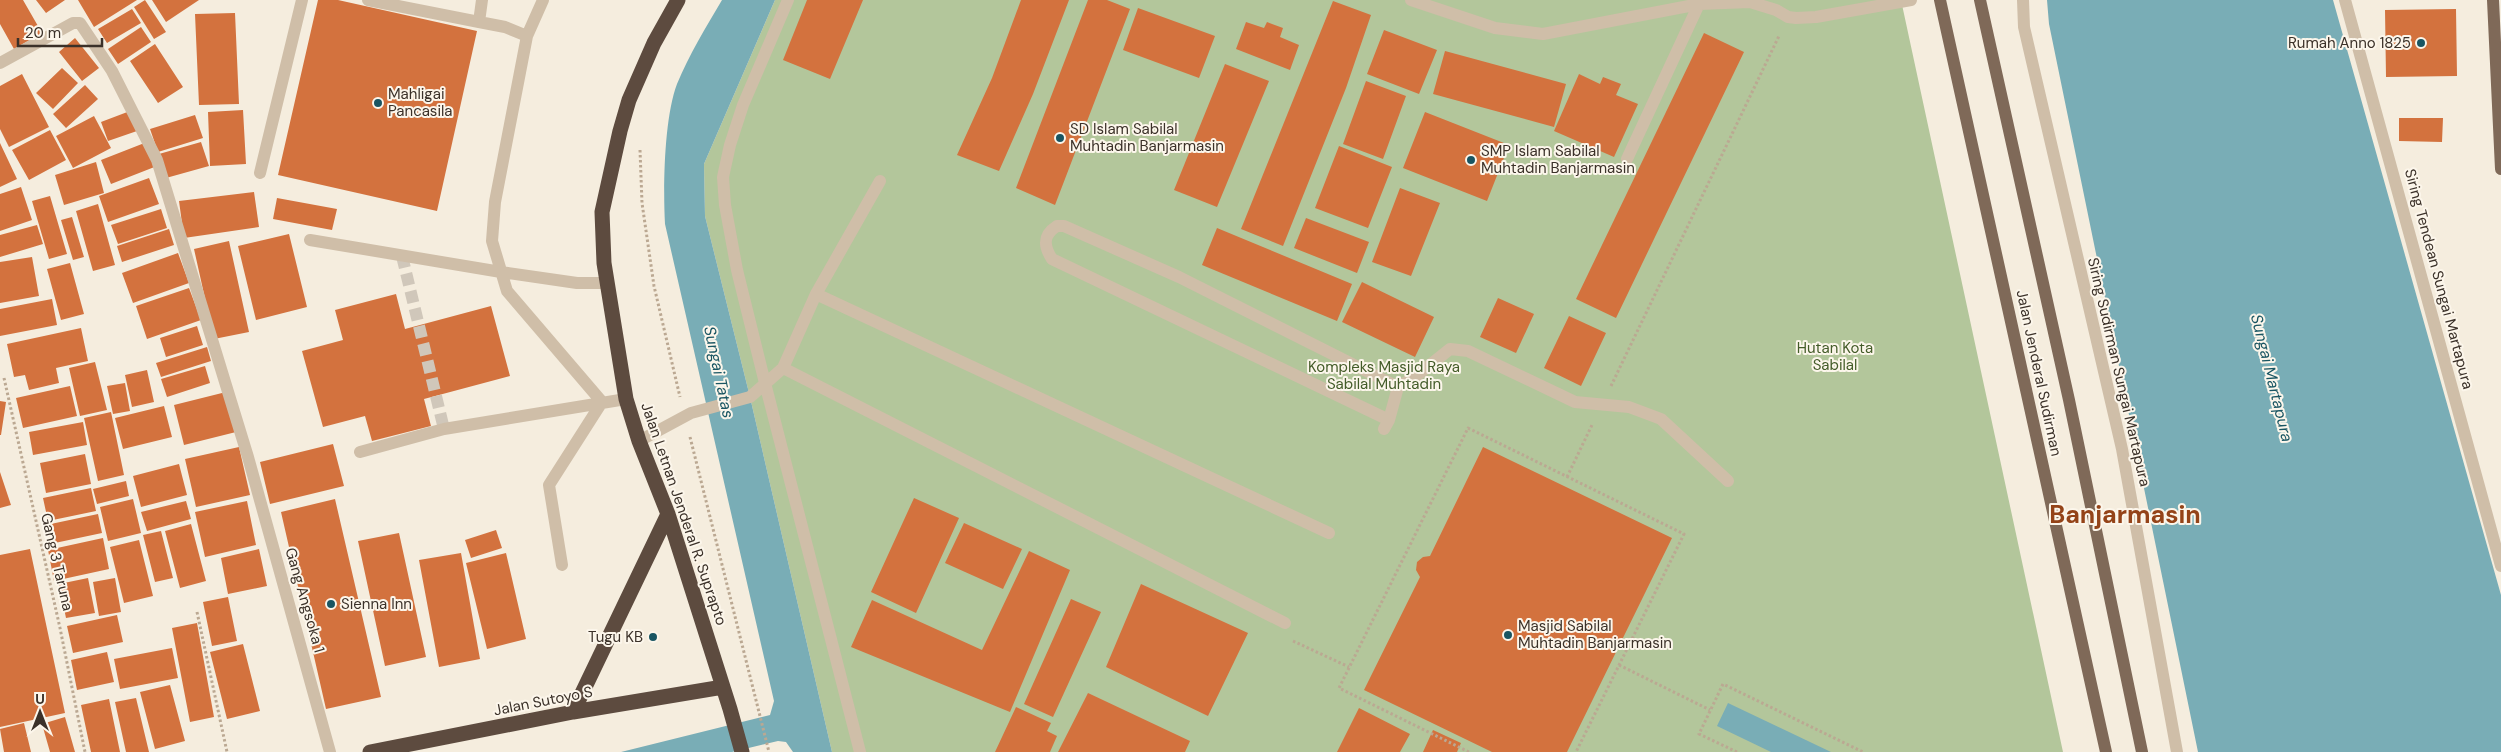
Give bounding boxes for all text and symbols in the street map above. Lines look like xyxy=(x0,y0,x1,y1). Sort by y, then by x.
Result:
scale bar xyxy=(18,15,101,47)
text: 20 m xyxy=(25,23,61,43)
place label: Rumah Anno 1825 xyxy=(2288,33,2411,53)
marker: Rumah Anno 1825 xyxy=(2415,37,2427,49)
place label: Mahligai Pancasila xyxy=(388,84,453,121)
marker: Mahligai Pancasila xyxy=(372,97,384,109)
place label: SD Islam Sabilal Muhtadin Banjarmasin xyxy=(1070,119,1224,156)
marker: SD Islam Sabilal Muhtadin Banjarmasin xyxy=(1054,132,1066,144)
place label: SMP Islam Sabilal Muhtadin Banjarmasin xyxy=(1481,141,1635,178)
marker: SMP Islam Sabilal Muhtadin Banjarmasin xyxy=(1465,154,1477,166)
street label: Siring Tendean Sungai Martapura xyxy=(2400,167,2478,391)
street label: Siring Sudirman Sungai Martapura xyxy=(2083,256,2155,488)
street label: Jalan Jenderal Sudirman xyxy=(2012,288,2066,458)
water label: Sungai Martapura xyxy=(2246,312,2298,444)
water label: Sungai Tatas xyxy=(699,324,739,420)
park label: Hutan Kota Sabilal xyxy=(1797,338,1873,375)
park label: Kompleks Masjid Raya Sabilal Muhtadin xyxy=(1308,357,1460,394)
street label: Jalan Letnan Jenderal R. Suprapto xyxy=(636,400,732,628)
district label: Banjarmasin xyxy=(2049,498,2201,531)
street label: Gang 3 Taruna xyxy=(36,511,78,613)
street label: Gang Angsoka 1 xyxy=(280,545,330,655)
place label: Sienna Inn xyxy=(341,594,412,614)
marker: Sienna Inn xyxy=(325,598,337,610)
place label: Masjid Sabilal Muhtadin Banjarmasin xyxy=(1518,616,1672,653)
place label: Tugu KB xyxy=(588,627,643,647)
marker: Masjid Sabilal Muhtadin Banjarmasin xyxy=(1502,629,1514,641)
marker: Tugu KB xyxy=(647,631,659,643)
street label: Jalan Sutoyo S xyxy=(492,682,594,720)
north arrow xyxy=(15,687,65,737)
text: U xyxy=(35,690,45,708)

